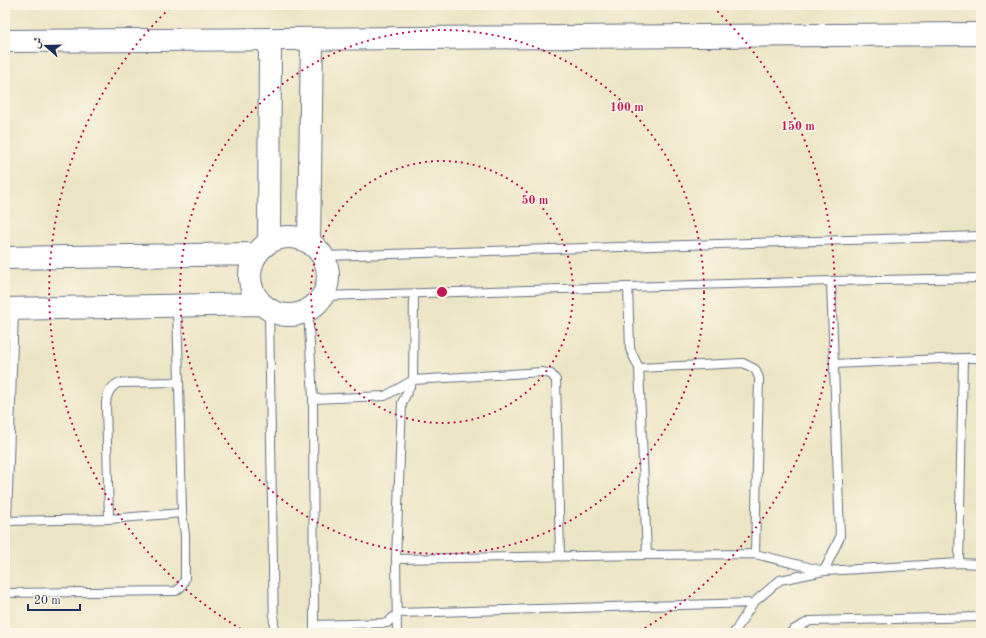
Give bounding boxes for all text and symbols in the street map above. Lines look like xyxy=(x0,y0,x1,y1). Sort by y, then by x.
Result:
north arrow xyxy=(26,26,66,66)
text: ش xyxy=(31,36,45,50)
text: 100 m xyxy=(610,102,644,114)
text: 150 m xyxy=(781,120,815,133)
text: 50 m xyxy=(522,194,549,207)
centre of rings xyxy=(435,285,449,299)
scale bar xyxy=(28,586,80,612)
text: 20 m xyxy=(34,595,61,607)

